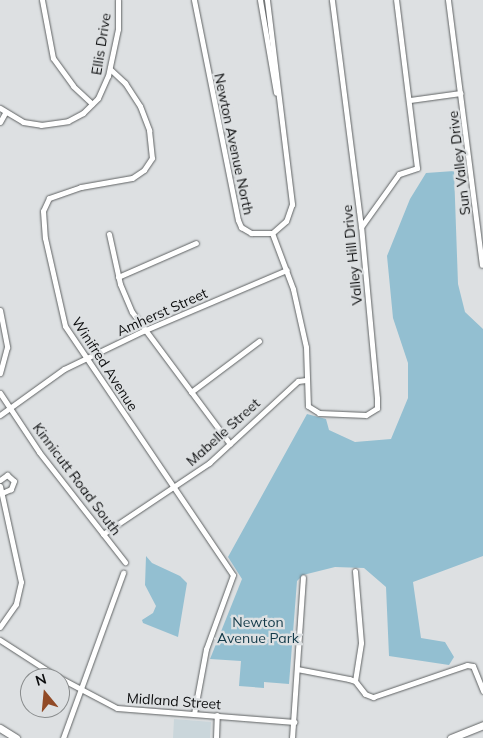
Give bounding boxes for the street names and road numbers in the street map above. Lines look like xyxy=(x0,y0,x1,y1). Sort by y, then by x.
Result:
street label: Ellis Drive xyxy=(88,12,114,76)
street label: Newton Avenue North xyxy=(211,72,257,216)
street label: Sun Valley Drive xyxy=(444,110,474,216)
street label: Valley Hill Drive xyxy=(338,204,366,306)
street label: Amherst Street xyxy=(114,284,210,340)
street label: Winifred Avenue xyxy=(68,314,142,414)
street label: Mabelle Street xyxy=(183,395,263,469)
street label: Kinnicutt Road South xyxy=(29,420,125,538)
street label: Midland Street xyxy=(126,689,222,713)

